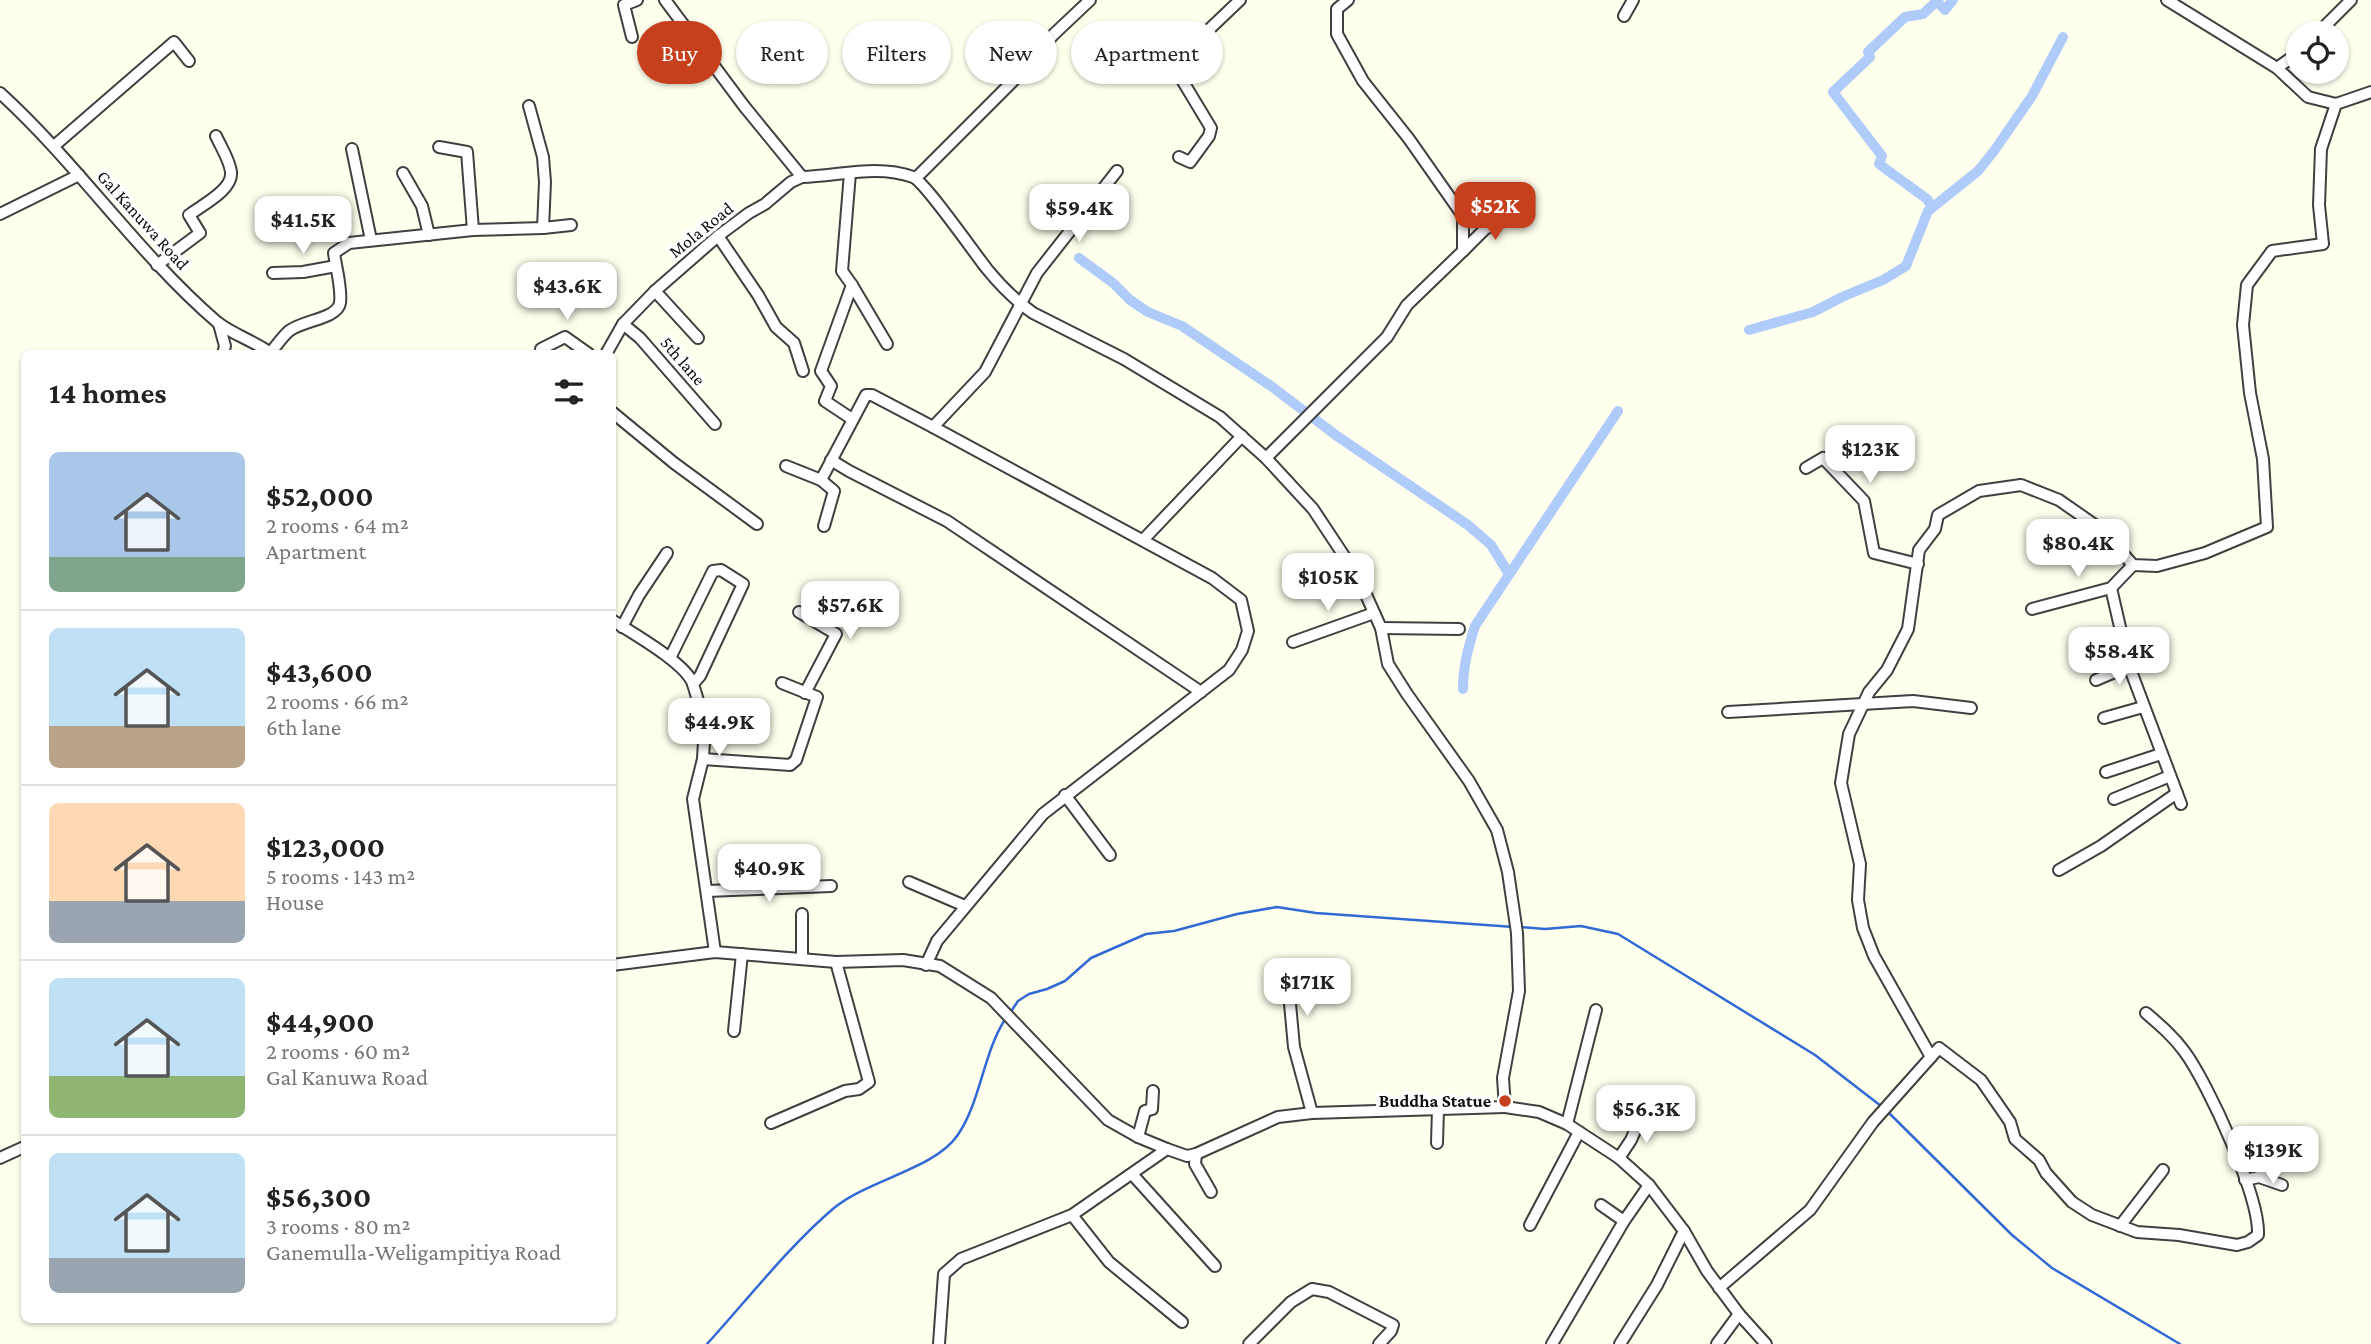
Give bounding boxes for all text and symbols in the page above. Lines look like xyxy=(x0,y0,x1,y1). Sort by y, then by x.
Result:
chip: Buy xyxy=(637,21,722,84)
chip: Rent xyxy=(736,21,828,84)
chip: Filters xyxy=(842,21,951,84)
chip: New xyxy=(965,21,1057,84)
chip: Apartment xyxy=(1071,21,1223,84)
map controls xyxy=(2286,21,2349,84)
button: locate xyxy=(2286,21,2349,84)
street label: Gal Kanuwa Road xyxy=(93,166,193,274)
pin: $52K xyxy=(1454,182,1536,242)
pin: $59.4K xyxy=(1022,184,1136,244)
text: $52K xyxy=(1471,192,1519,218)
text: $59.4K xyxy=(1045,194,1113,220)
pin: $41.5K xyxy=(246,196,360,256)
street label: Mola Road xyxy=(665,198,738,262)
text: $41.5K xyxy=(271,206,335,232)
pin: $43.6K xyxy=(510,262,624,322)
text: $43.6K xyxy=(533,272,601,298)
street label: 5th lane xyxy=(656,333,710,390)
icon: filters xyxy=(550,373,588,411)
text: 14 homes xyxy=(49,376,167,409)
pin: $123K xyxy=(1821,426,1919,485)
text: $123K xyxy=(1841,435,1899,461)
text: $52,000 xyxy=(266,479,373,512)
icon: home xyxy=(105,480,189,564)
text: 2 rooms · 64 m² xyxy=(266,512,409,538)
pin: $80.4K xyxy=(2021,520,2135,579)
text: $80.4K xyxy=(2042,529,2114,555)
text: Apartment xyxy=(266,538,366,564)
pin: $105K xyxy=(1279,554,1377,613)
text: $105K xyxy=(1298,563,1358,589)
pin: $57.6K xyxy=(793,582,907,641)
text: $57.6K xyxy=(817,591,883,617)
pin: $58.4K xyxy=(2062,628,2176,687)
text: $58.4K xyxy=(2084,637,2154,663)
text: $43,600 xyxy=(266,655,372,688)
icon: home xyxy=(105,656,189,740)
text: 2 rooms · 66 m² xyxy=(266,688,409,714)
pin: $44.9K xyxy=(662,698,776,758)
text: $44.9K xyxy=(684,708,754,734)
text: 6th lane xyxy=(266,714,341,740)
text: $123,000 xyxy=(266,830,385,863)
icon: home xyxy=(105,831,189,915)
pin: $40.9K xyxy=(712,844,826,904)
text: $40.9K xyxy=(734,854,804,880)
text: 5 rooms · 143 m² xyxy=(266,863,415,889)
text: House xyxy=(266,889,324,915)
pin: $171K xyxy=(1258,958,1356,1018)
text: $171K xyxy=(1280,968,1334,994)
text: $44,900 xyxy=(266,1005,374,1038)
icon: home xyxy=(105,1006,189,1090)
text: 2 rooms · 60 m² xyxy=(266,1038,410,1064)
text: Gal Kanuwa Road xyxy=(266,1064,428,1090)
pin: $56.3K xyxy=(1589,1086,1703,1145)
place label: Buddha Statue xyxy=(1379,1091,1491,1111)
marker: Buddha Statue xyxy=(1497,1093,1513,1109)
text: $56.3K xyxy=(1612,1095,1680,1121)
pin: $139K xyxy=(2224,1126,2322,1186)
text: $139K xyxy=(2244,1136,2302,1162)
text: $56,300 xyxy=(266,1180,371,1213)
icon: home xyxy=(105,1181,189,1265)
text: 3 rooms · 80 m² xyxy=(266,1213,411,1239)
text: Ganemulla-Weligampitiya Road xyxy=(266,1239,561,1265)

